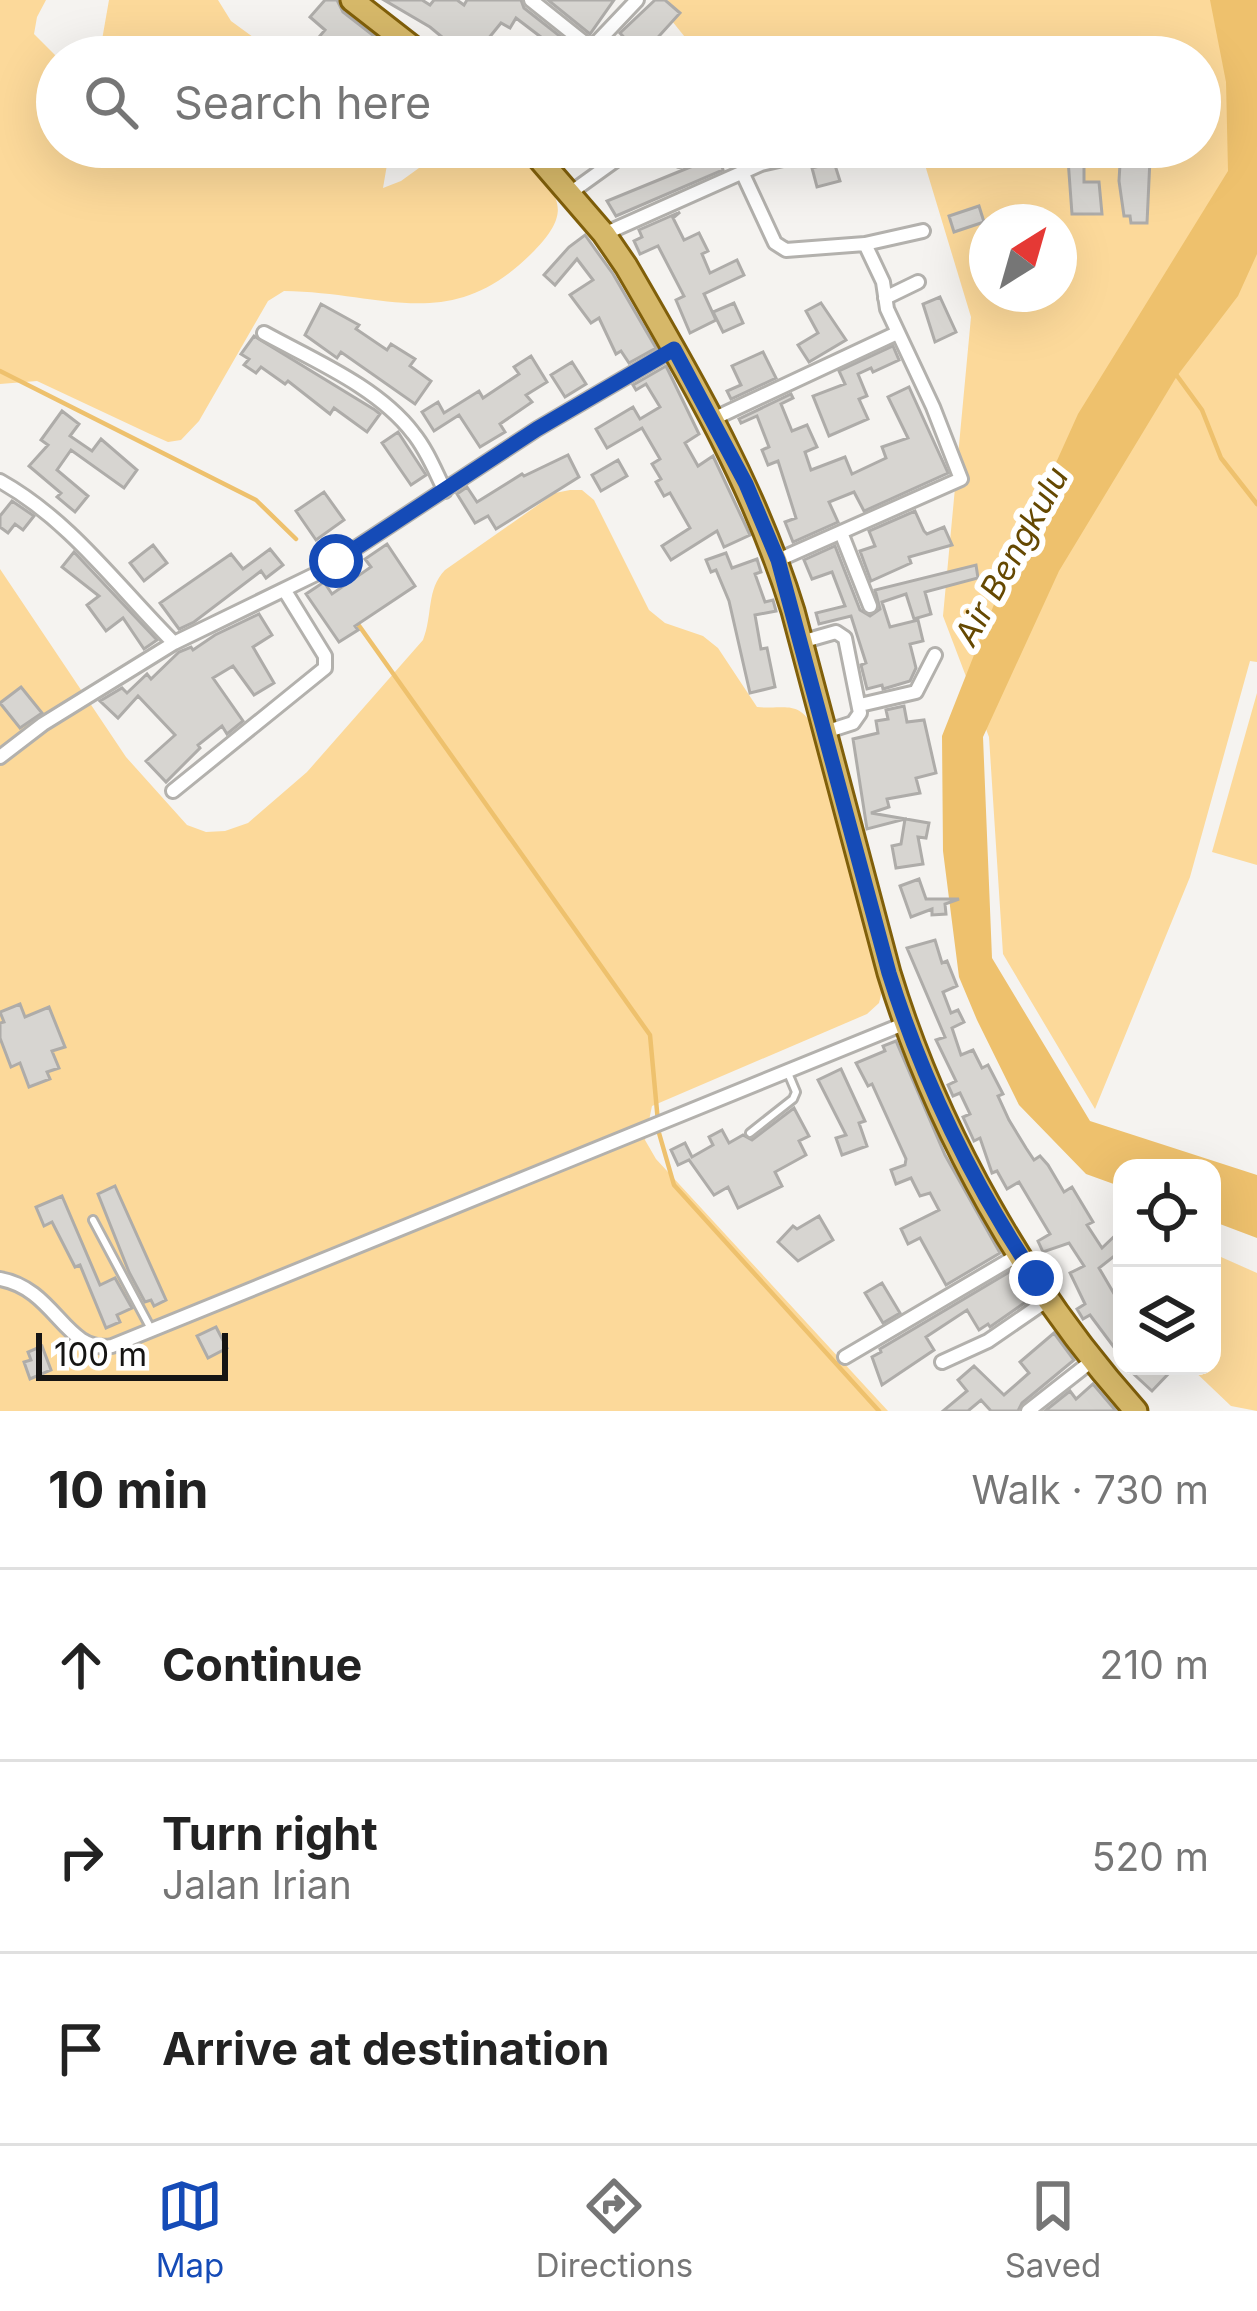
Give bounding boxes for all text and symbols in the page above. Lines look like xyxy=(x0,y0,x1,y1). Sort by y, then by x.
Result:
search box xyxy=(36,36,1221,168)
icon: search xyxy=(78,69,144,135)
text: Search here xyxy=(174,75,431,130)
north arrow xyxy=(969,204,1077,312)
water label: Air Bengkulu xyxy=(945,460,1077,653)
route start xyxy=(309,534,363,588)
map controls xyxy=(1113,1159,1221,1375)
button: locate xyxy=(1113,1159,1221,1267)
route end xyxy=(1009,1251,1063,1305)
button: layers xyxy=(1113,1267,1221,1375)
scale bar xyxy=(36,1327,228,1380)
text: 100 m xyxy=(54,1334,147,1374)
text: 10 min xyxy=(48,1459,209,1520)
text: Walk · 730 m xyxy=(971,1466,1209,1513)
icon: ahead xyxy=(48,1632,114,1698)
text: Continue xyxy=(162,1637,362,1692)
text: 210 m xyxy=(1100,1641,1209,1688)
text: Turn right xyxy=(162,1806,378,1861)
icon: right xyxy=(48,1824,114,1890)
text: 520 m xyxy=(1092,1833,1209,1880)
text: Jalan Irian xyxy=(162,1861,352,1908)
icon: arrive xyxy=(48,2016,114,2082)
text: Arrive at destination xyxy=(162,2021,609,2076)
tab: Map xyxy=(156,2173,224,2285)
tab: Directions xyxy=(536,2173,693,2285)
tab: Saved xyxy=(1005,2173,1101,2285)

